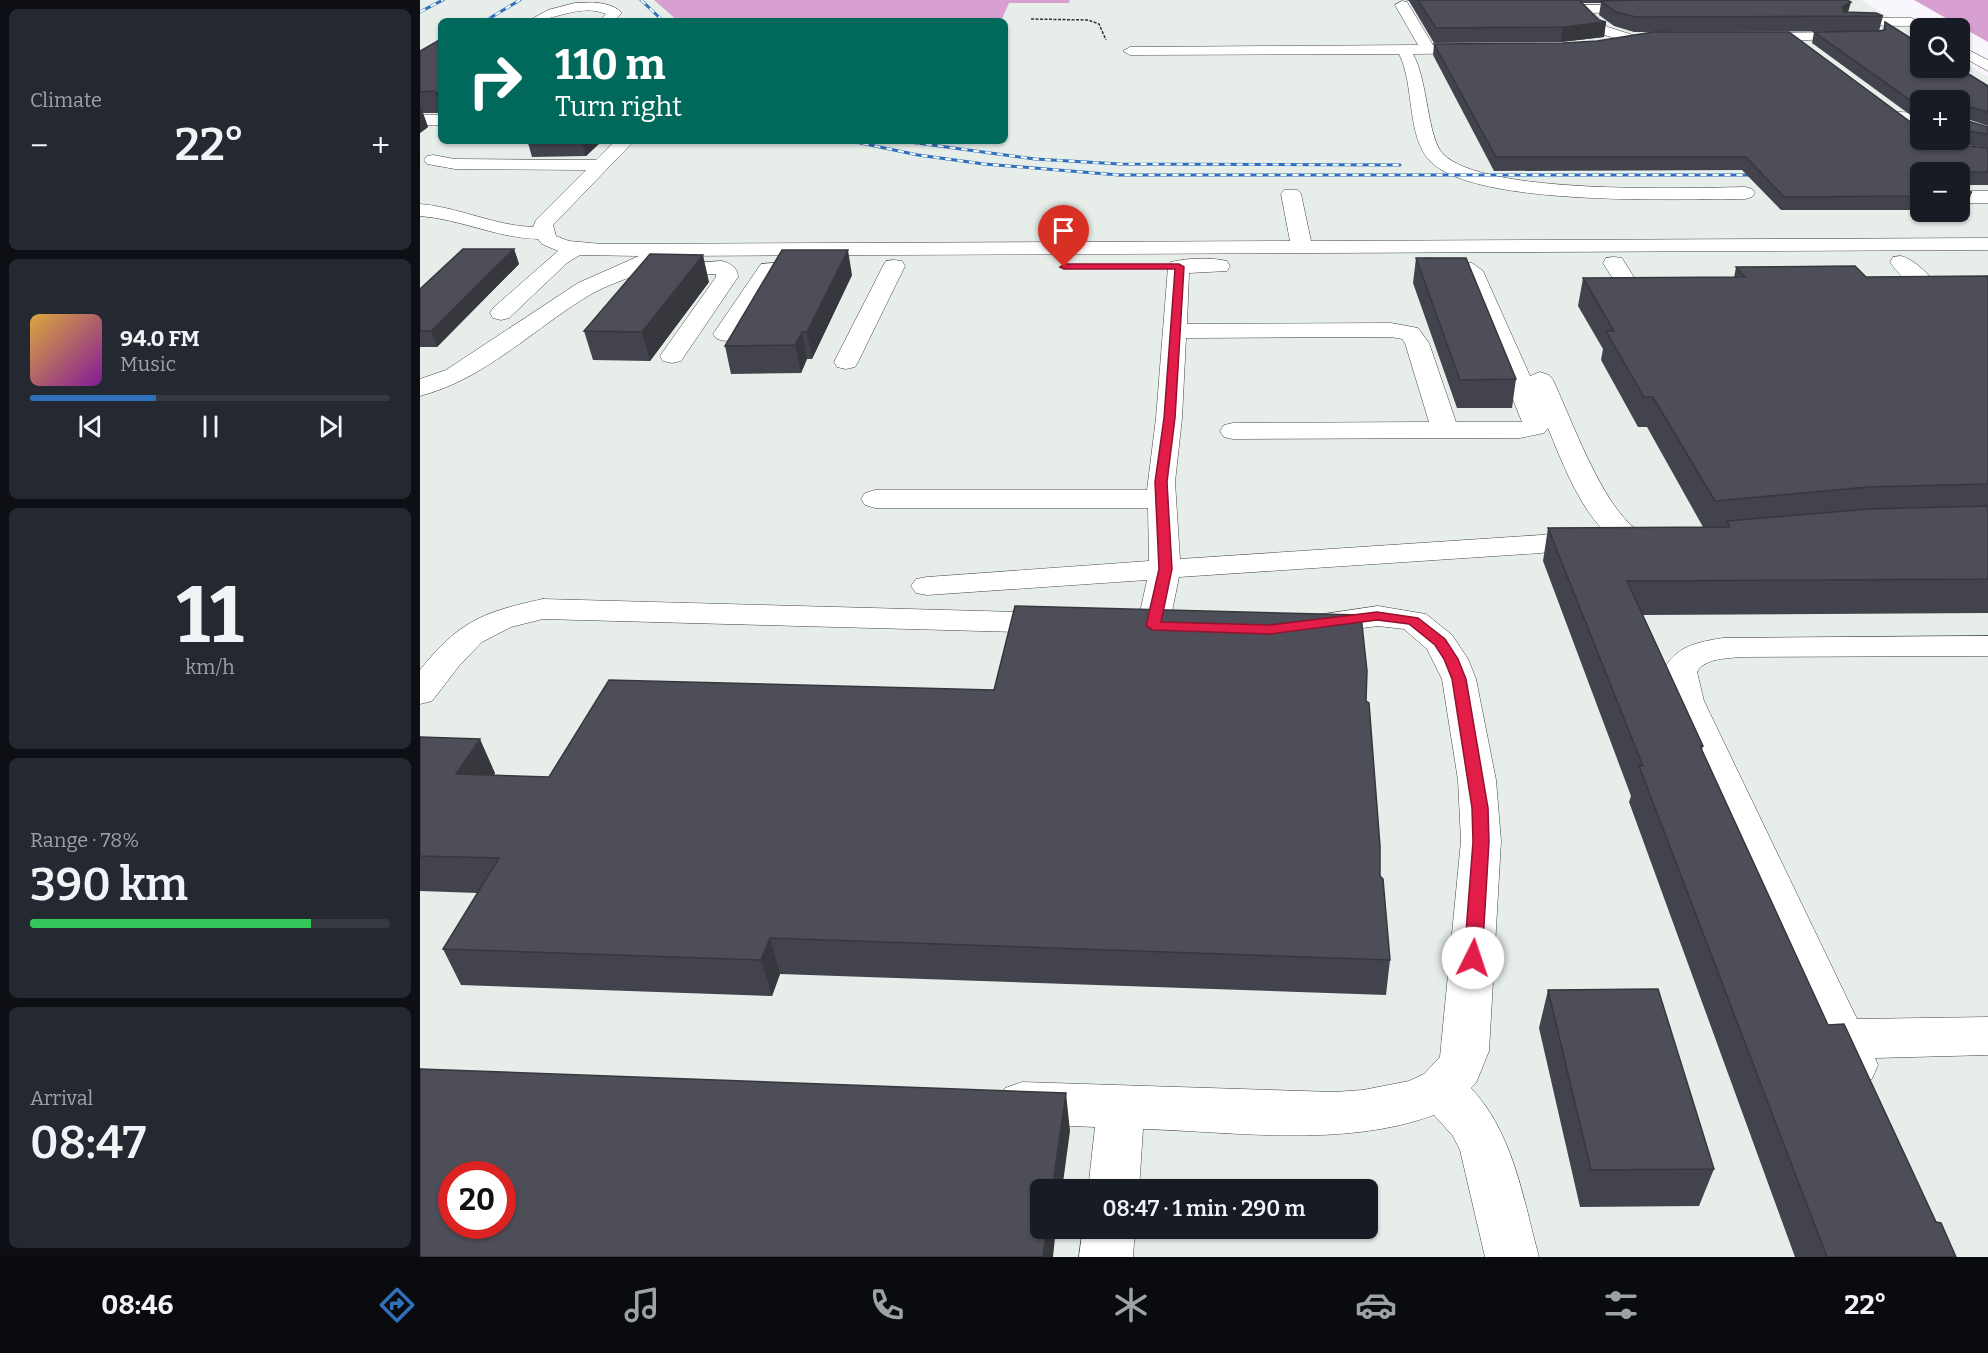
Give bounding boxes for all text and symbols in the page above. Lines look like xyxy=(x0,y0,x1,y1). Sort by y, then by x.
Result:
map controls xyxy=(1910,18,1970,222)
button: search xyxy=(1910,18,1970,78)
text: 110 m xyxy=(555,40,666,90)
icon: right xyxy=(456,42,534,120)
text: Climate xyxy=(30,88,102,112)
button: + xyxy=(1910,90,1970,150)
text: Turn right xyxy=(555,91,682,123)
text: 22° xyxy=(175,118,245,172)
text: − xyxy=(30,126,48,166)
text: + xyxy=(371,126,390,166)
button: − xyxy=(1910,162,1970,222)
pin xyxy=(1038,205,1089,267)
icon: arrive xyxy=(1047,214,1080,247)
text: 94.0 FM xyxy=(120,325,200,352)
text: Music xyxy=(120,352,176,376)
icon: previous xyxy=(74,410,107,443)
icon: pause xyxy=(194,410,227,443)
icon: next xyxy=(314,410,347,443)
text: 11 xyxy=(176,569,244,663)
text: km/h xyxy=(185,655,235,679)
text: Range · 78% xyxy=(30,828,139,852)
text: 390 km xyxy=(30,858,188,912)
position arrow xyxy=(1441,926,1505,990)
text: Arrival xyxy=(30,1086,93,1110)
text: 08:47 xyxy=(30,1116,146,1170)
speed limit sign: 20 xyxy=(438,1161,516,1239)
text: 08:47 · 1 min · 290 m xyxy=(1103,1195,1305,1222)
icon: directions xyxy=(376,1284,418,1326)
icon: music xyxy=(621,1284,663,1326)
icon: phone xyxy=(866,1284,908,1326)
icon: climate xyxy=(1110,1284,1152,1326)
icon: car xyxy=(1355,1284,1397,1326)
icon: filters xyxy=(1600,1284,1642,1326)
text: 08:46 xyxy=(101,1289,173,1321)
text: 22° xyxy=(1844,1289,1887,1321)

